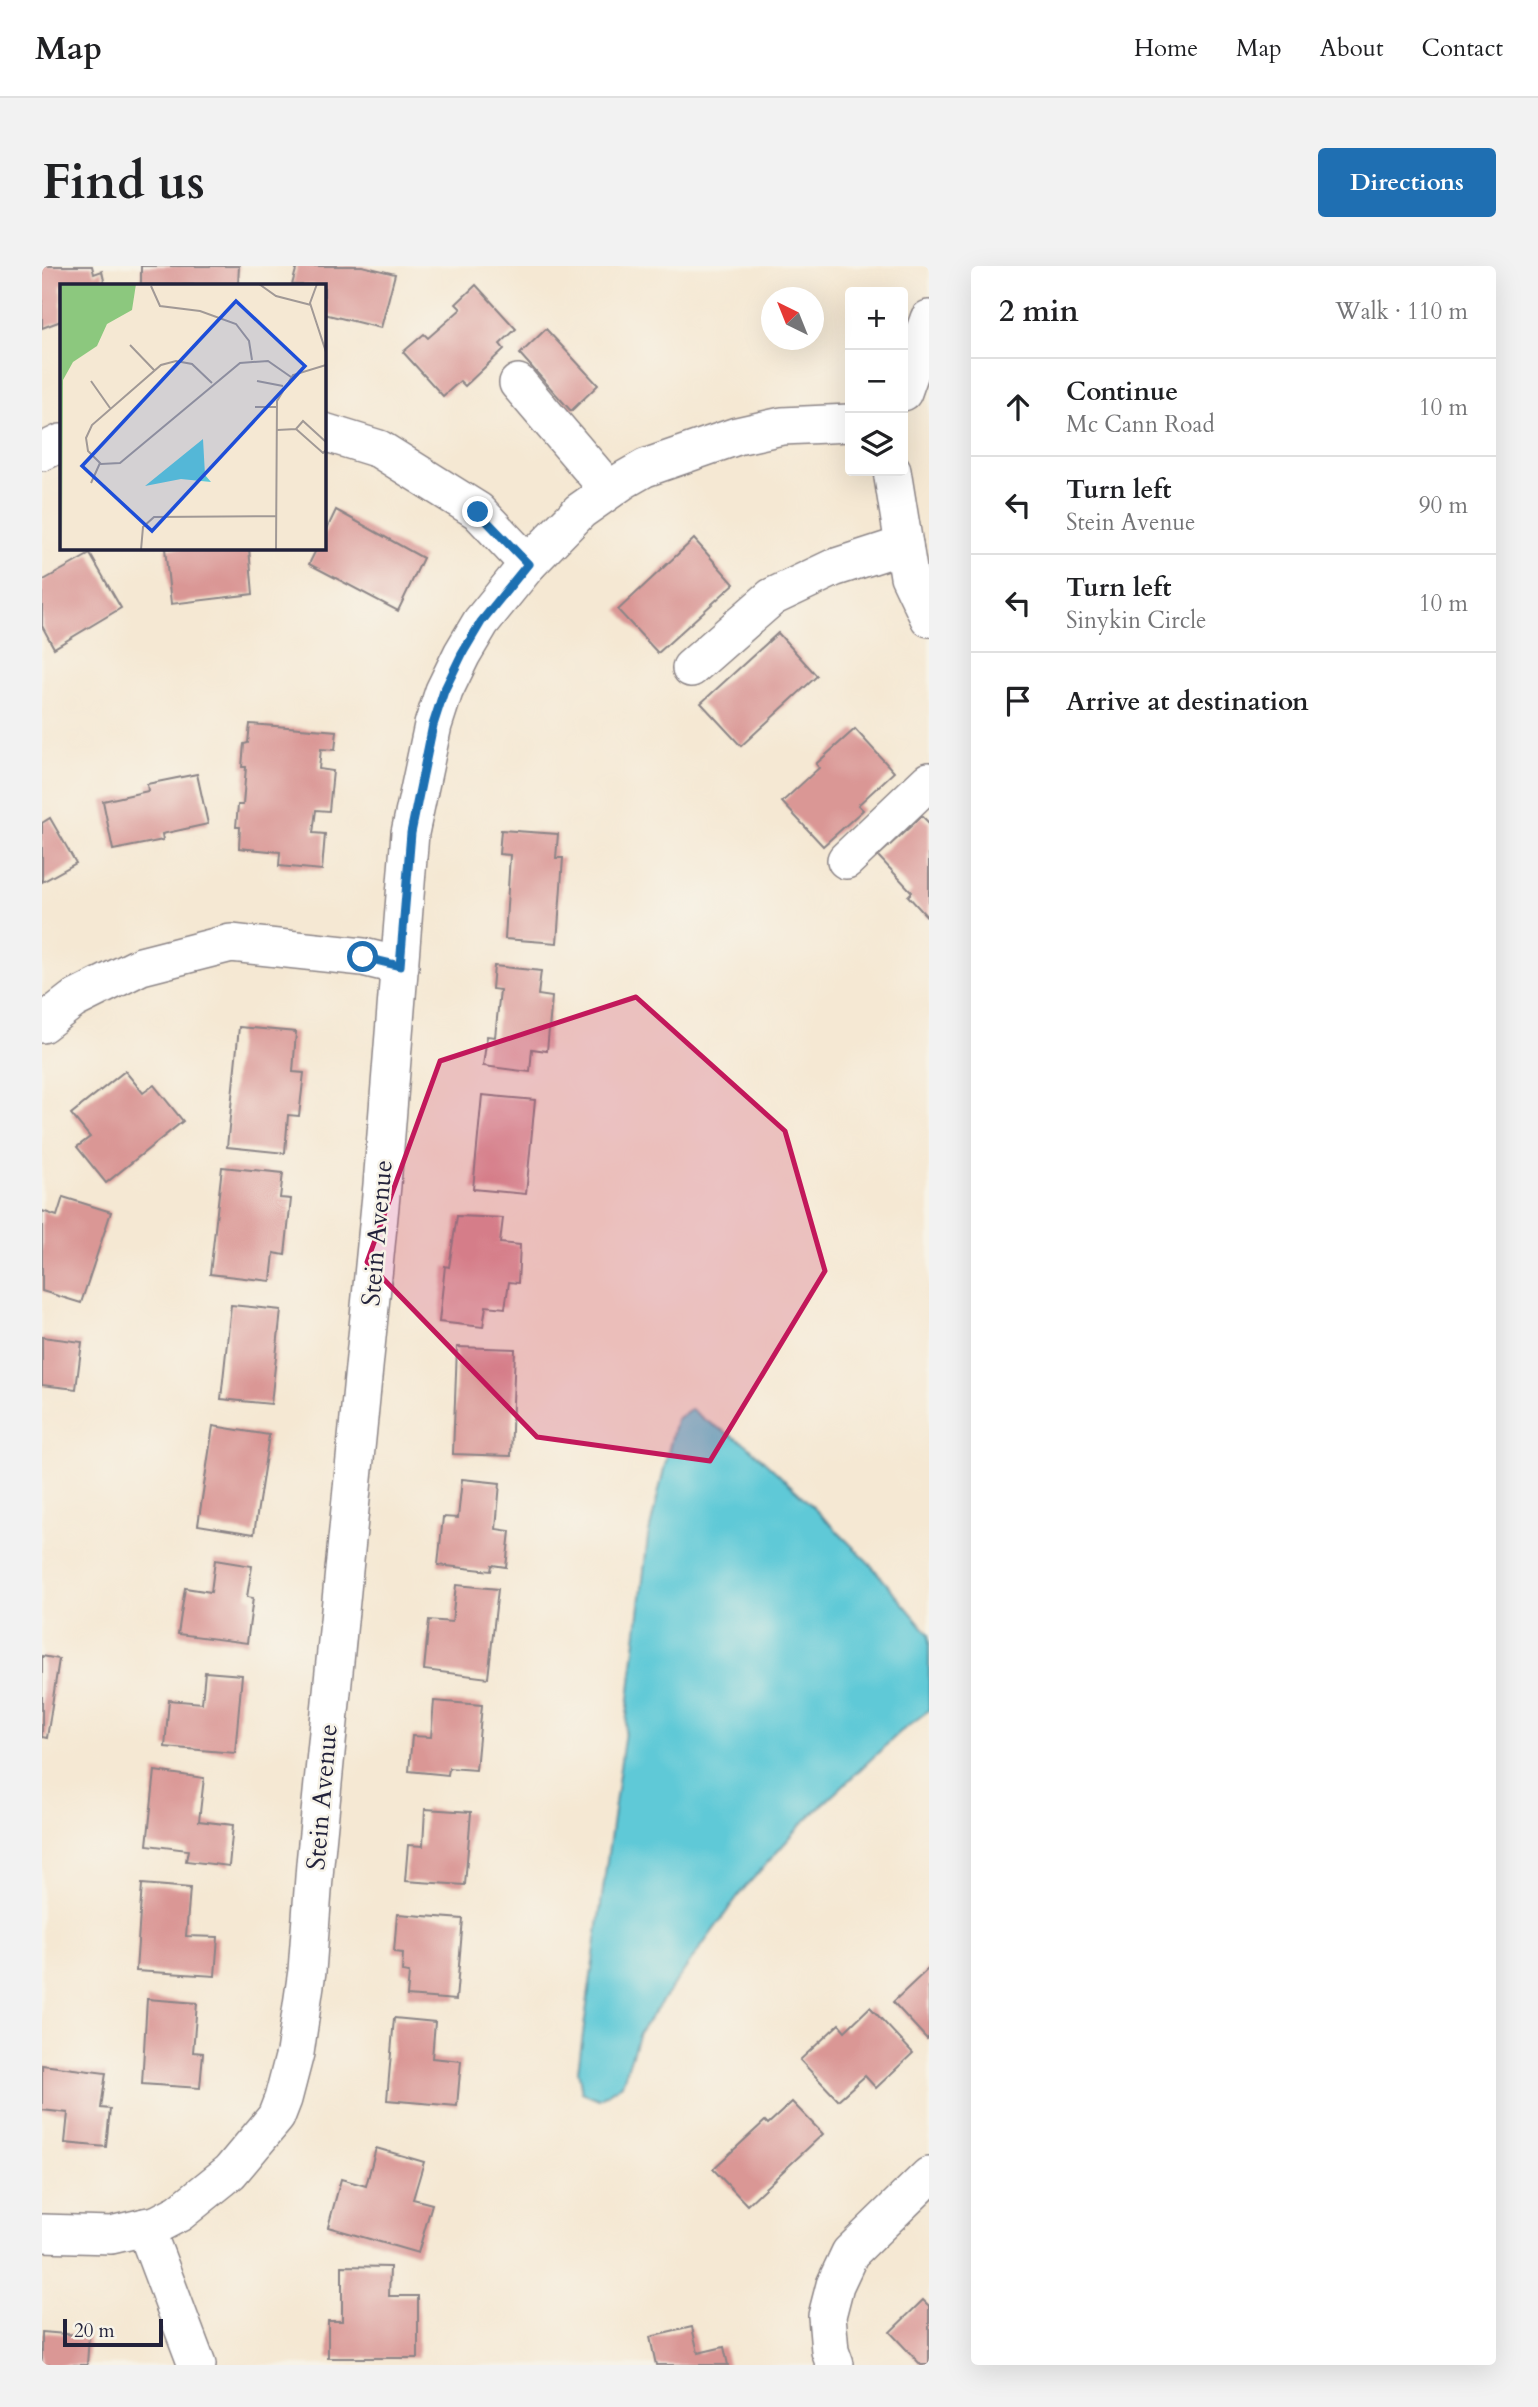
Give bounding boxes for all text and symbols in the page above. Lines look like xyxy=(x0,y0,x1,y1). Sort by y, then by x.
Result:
text: Map xyxy=(35,26,102,71)
text: Home xyxy=(1134,32,1198,65)
text: Map xyxy=(1236,32,1282,65)
text: About xyxy=(1320,32,1384,65)
text: Contact xyxy=(1422,32,1503,65)
button: Directions xyxy=(1318,148,1496,217)
text: Find us xyxy=(42,149,205,216)
inset map xyxy=(60,284,326,550)
north arrow xyxy=(761,287,824,350)
map controls xyxy=(845,287,908,476)
button: + xyxy=(845,287,908,350)
text: 2 min xyxy=(999,291,1079,332)
text: Walk · 110 m xyxy=(1335,296,1468,327)
button: − xyxy=(845,350,908,413)
text: Continue xyxy=(1066,374,1178,409)
icon: ahead xyxy=(999,388,1037,426)
text: 10 m xyxy=(1419,392,1468,423)
text: Mc Cann Road xyxy=(1066,409,1215,440)
button: layers xyxy=(845,413,908,476)
text: Turn left xyxy=(1066,472,1171,507)
icon: left xyxy=(999,486,1037,524)
text: 90 m xyxy=(1419,490,1468,521)
route end xyxy=(462,496,493,527)
text: Stein Avenue xyxy=(1066,507,1196,538)
text: Turn left xyxy=(1066,570,1171,605)
icon: left xyxy=(999,584,1037,622)
text: 10 m xyxy=(1419,588,1468,619)
text: Sinykin Circle xyxy=(1066,605,1206,636)
icon: arrive xyxy=(999,682,1037,720)
text: Arrive at destination xyxy=(1066,684,1309,719)
route start xyxy=(347,941,378,972)
street label: Stein Avenue xyxy=(353,1159,401,1307)
street label: Stein Avenue xyxy=(298,1723,346,1871)
scale bar xyxy=(63,2316,163,2348)
text: 20 m xyxy=(74,2318,115,2344)

